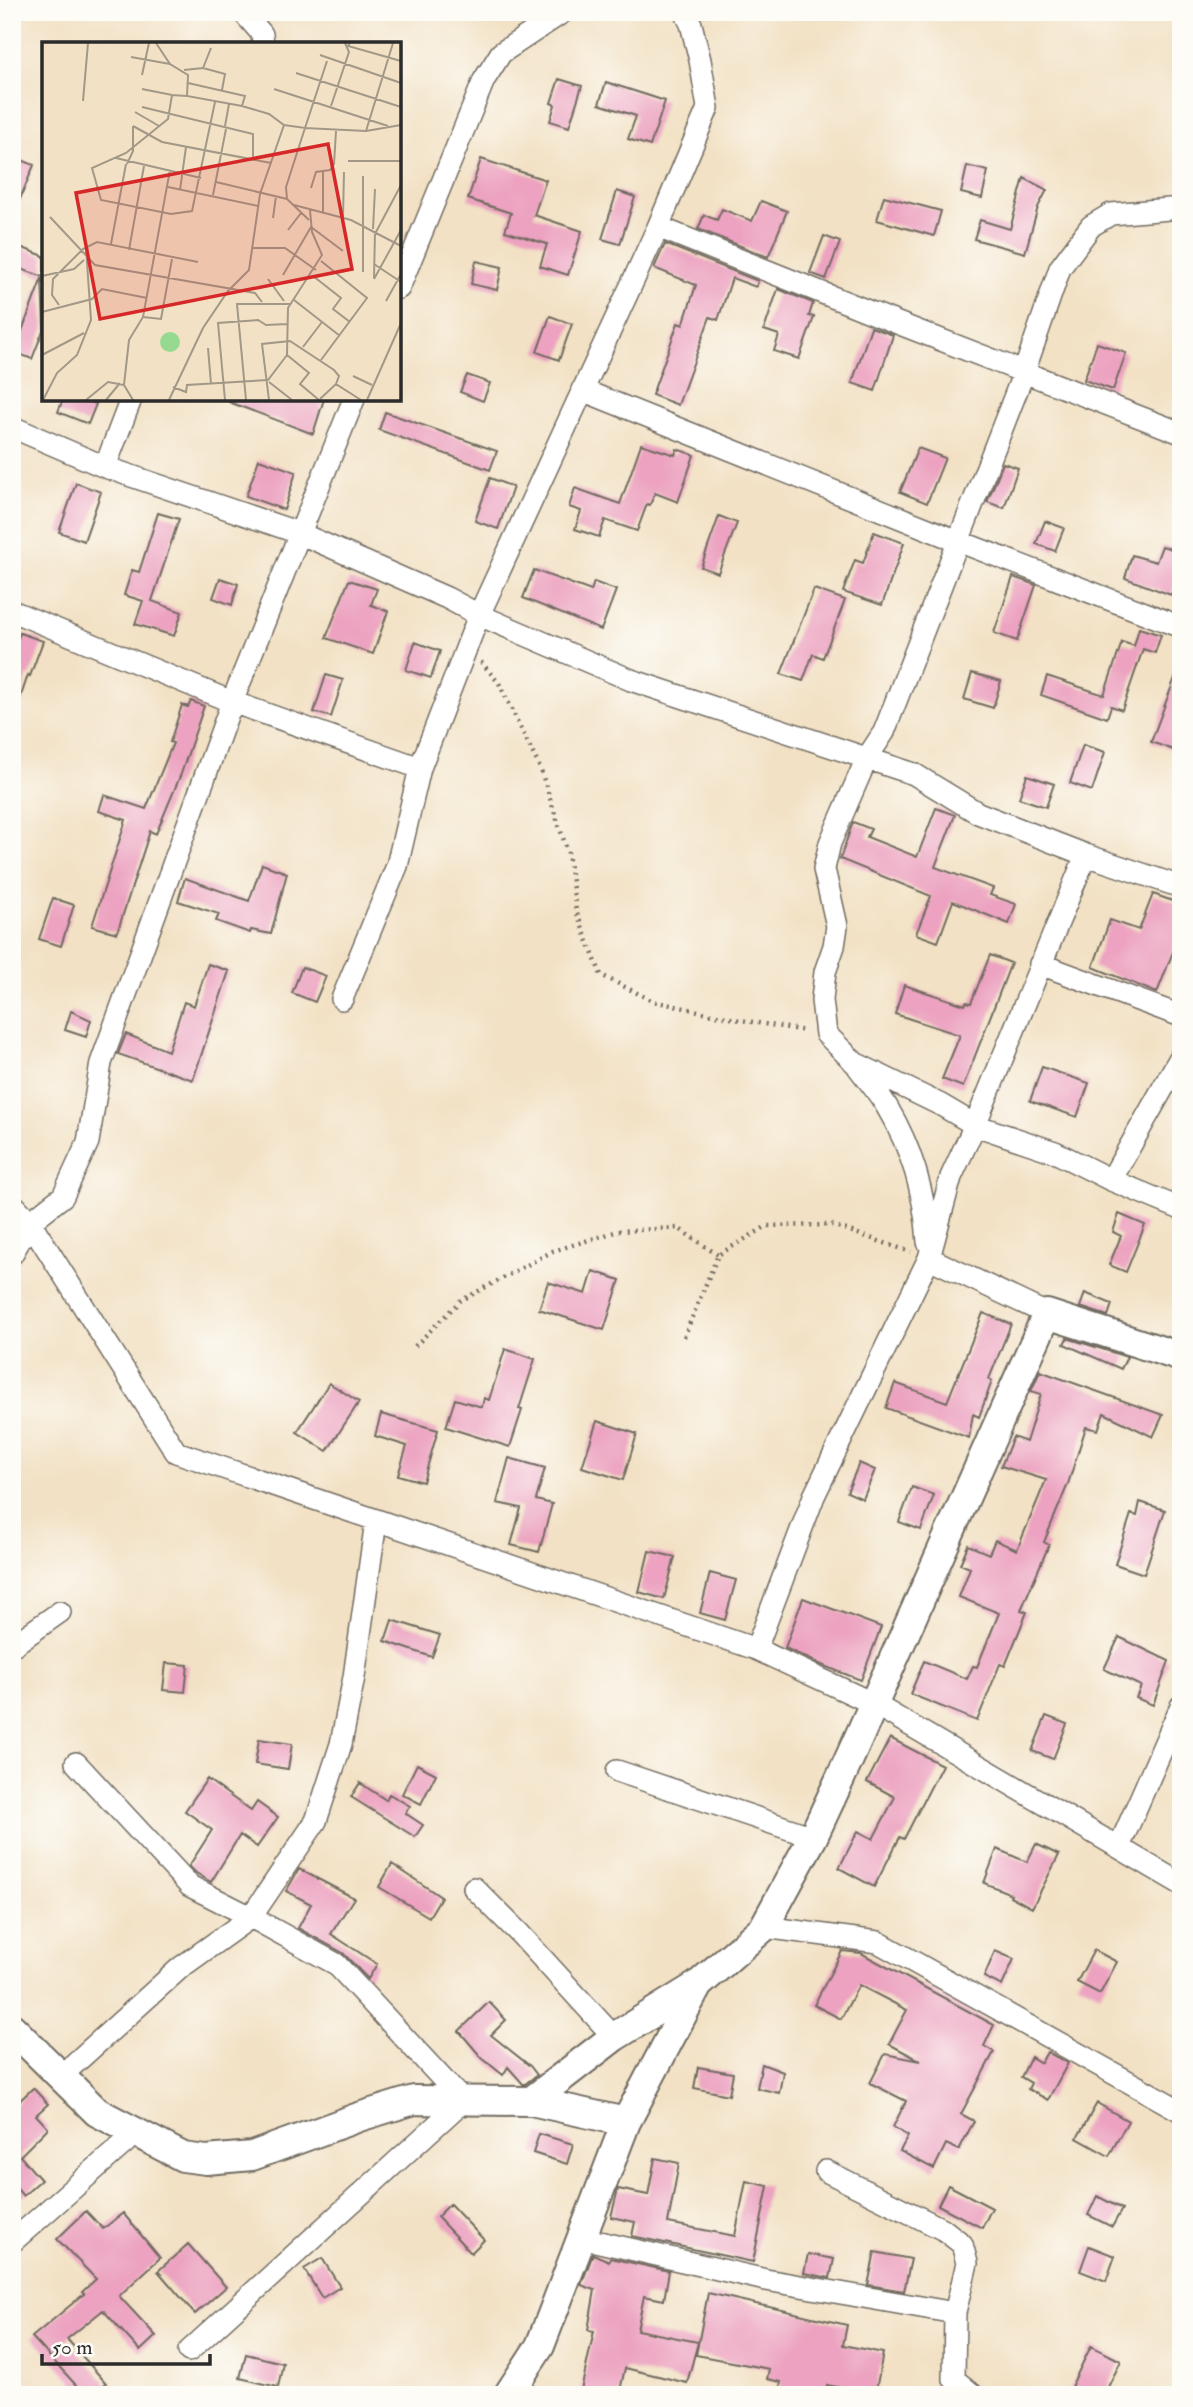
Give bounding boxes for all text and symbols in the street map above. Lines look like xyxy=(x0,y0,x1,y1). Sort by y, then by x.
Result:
inset map xyxy=(42,42,401,401)
scale bar xyxy=(42,2323,210,2367)
text: 50 m xyxy=(52,2334,93,2361)

